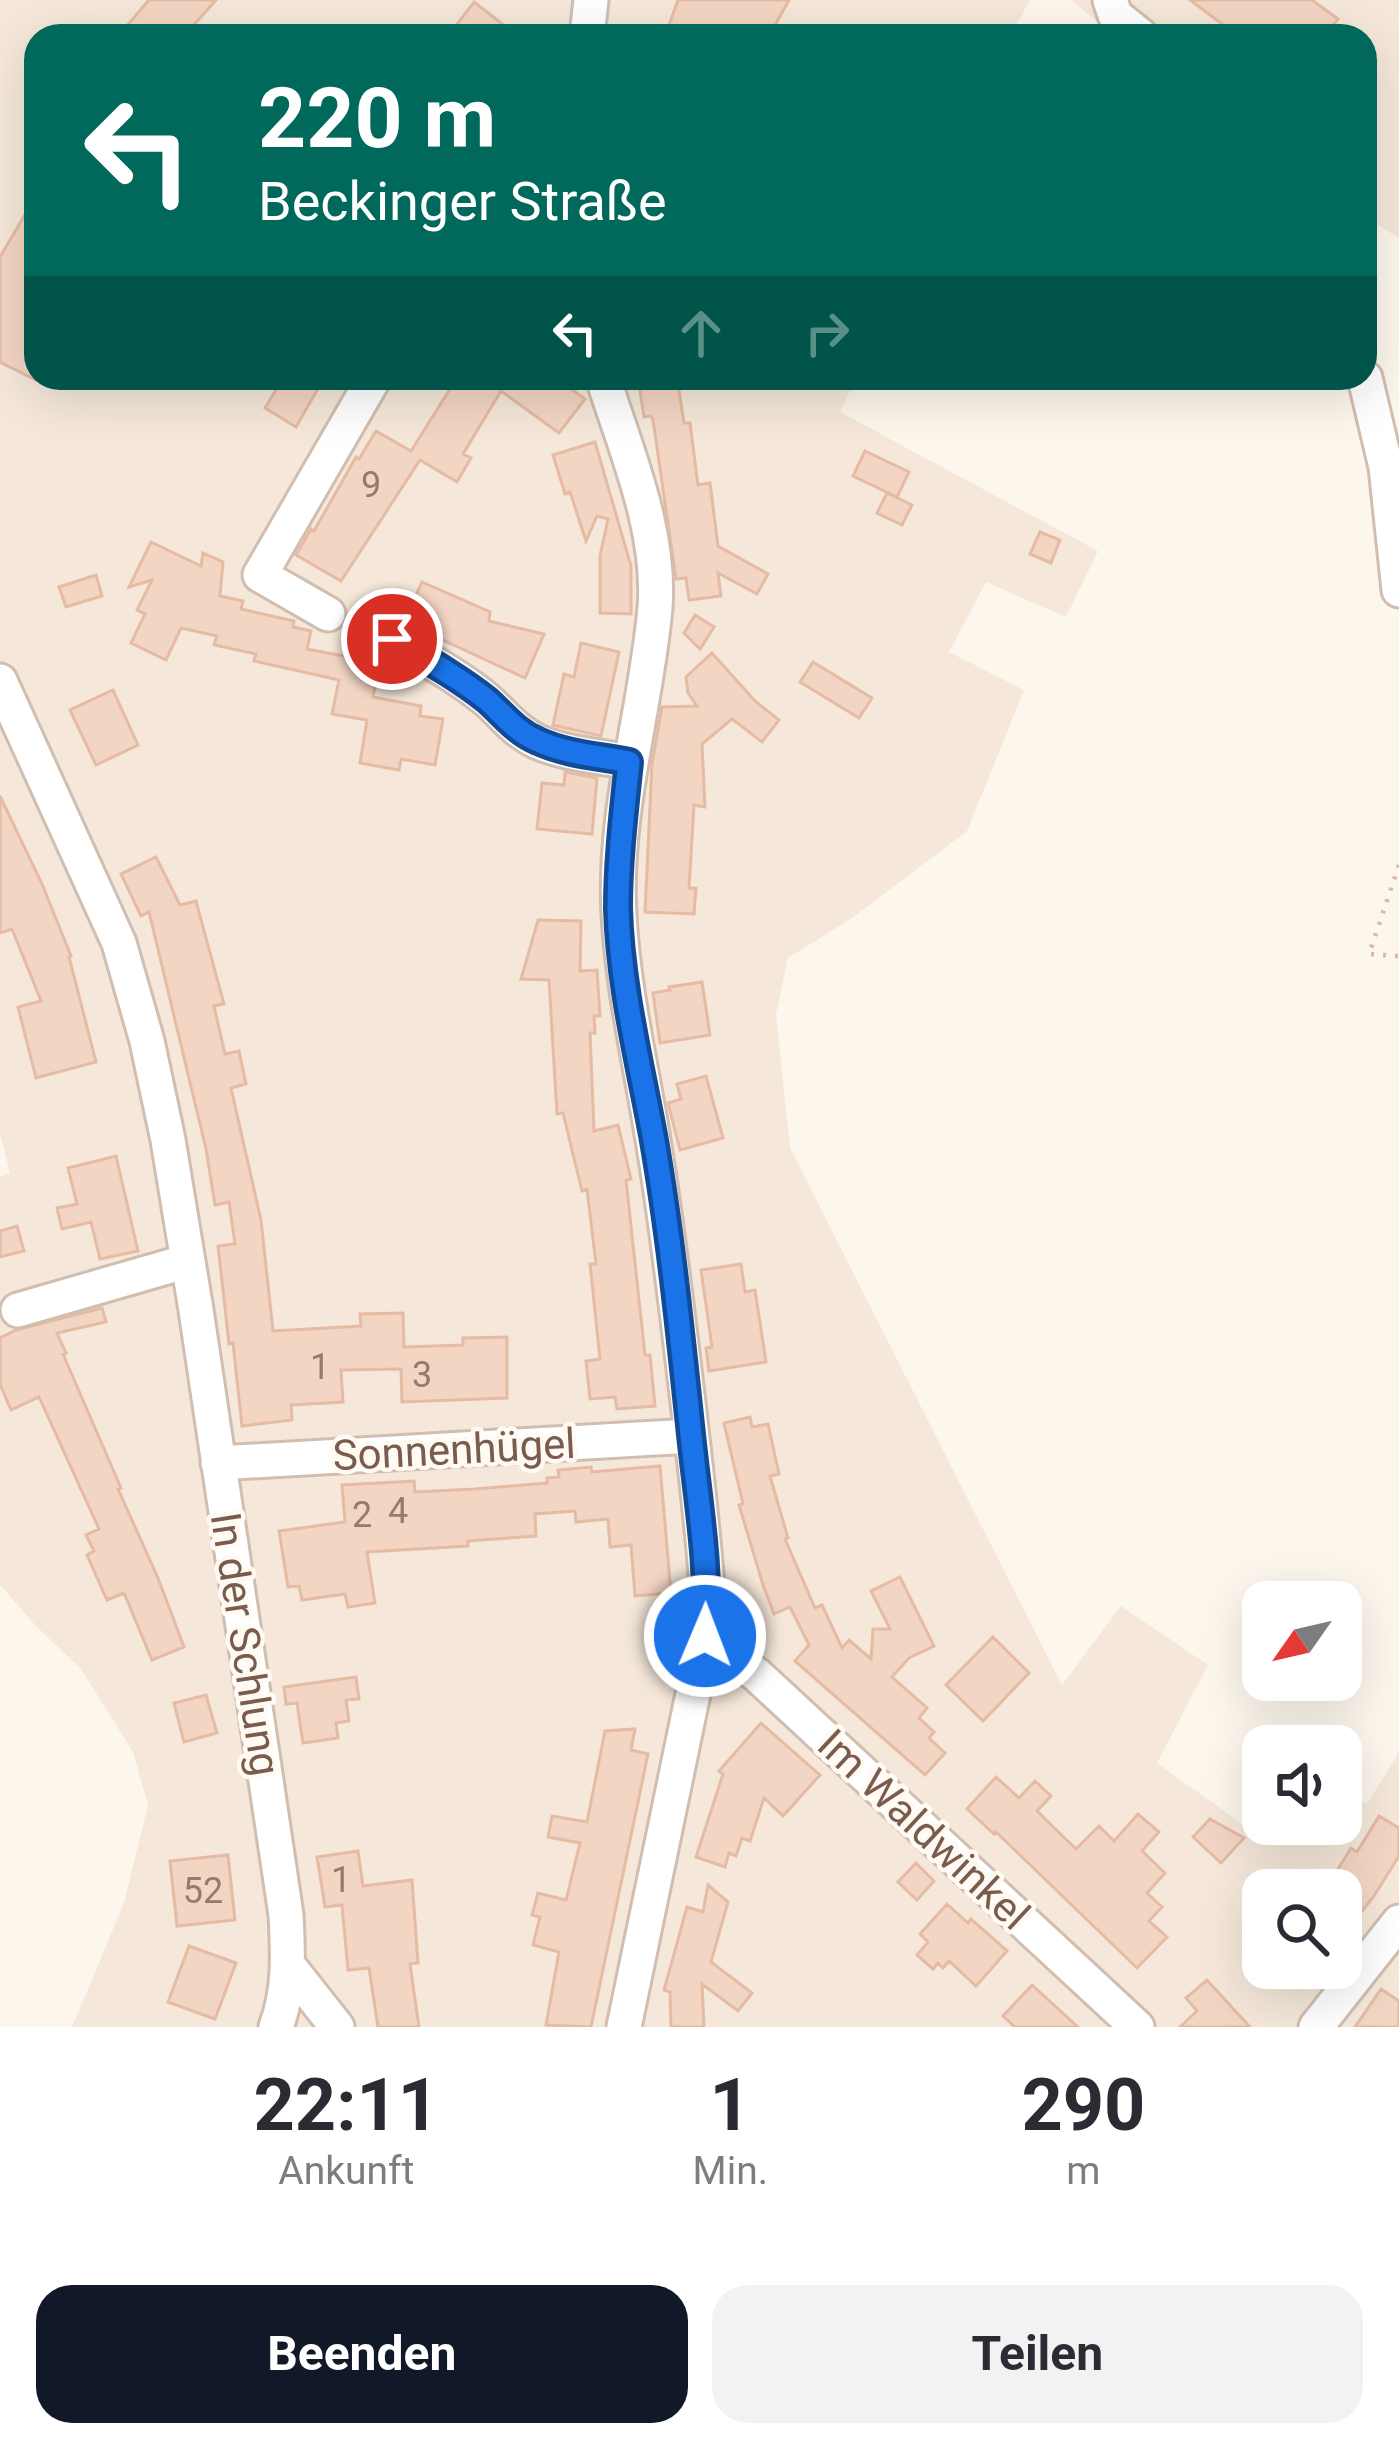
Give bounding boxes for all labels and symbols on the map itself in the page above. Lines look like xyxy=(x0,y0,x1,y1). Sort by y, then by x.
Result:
house number: 9 xyxy=(361,464,381,506)
pin xyxy=(341,588,443,690)
house number: 1 xyxy=(310,1346,330,1388)
house number: 3 xyxy=(412,1354,432,1396)
street label: Sonnenhügel xyxy=(331,1419,577,1480)
house number: 4 xyxy=(388,1490,408,1532)
house number: 2 xyxy=(352,1494,372,1536)
street label: In der Schlung xyxy=(201,1509,290,1779)
position arrow xyxy=(642,1573,768,1699)
north arrow xyxy=(1242,1581,1362,1701)
street label: Im Waldwinkel xyxy=(808,1719,1039,1939)
house number: 1 xyxy=(331,1859,351,1901)
house number: 52 xyxy=(183,1870,223,1912)

